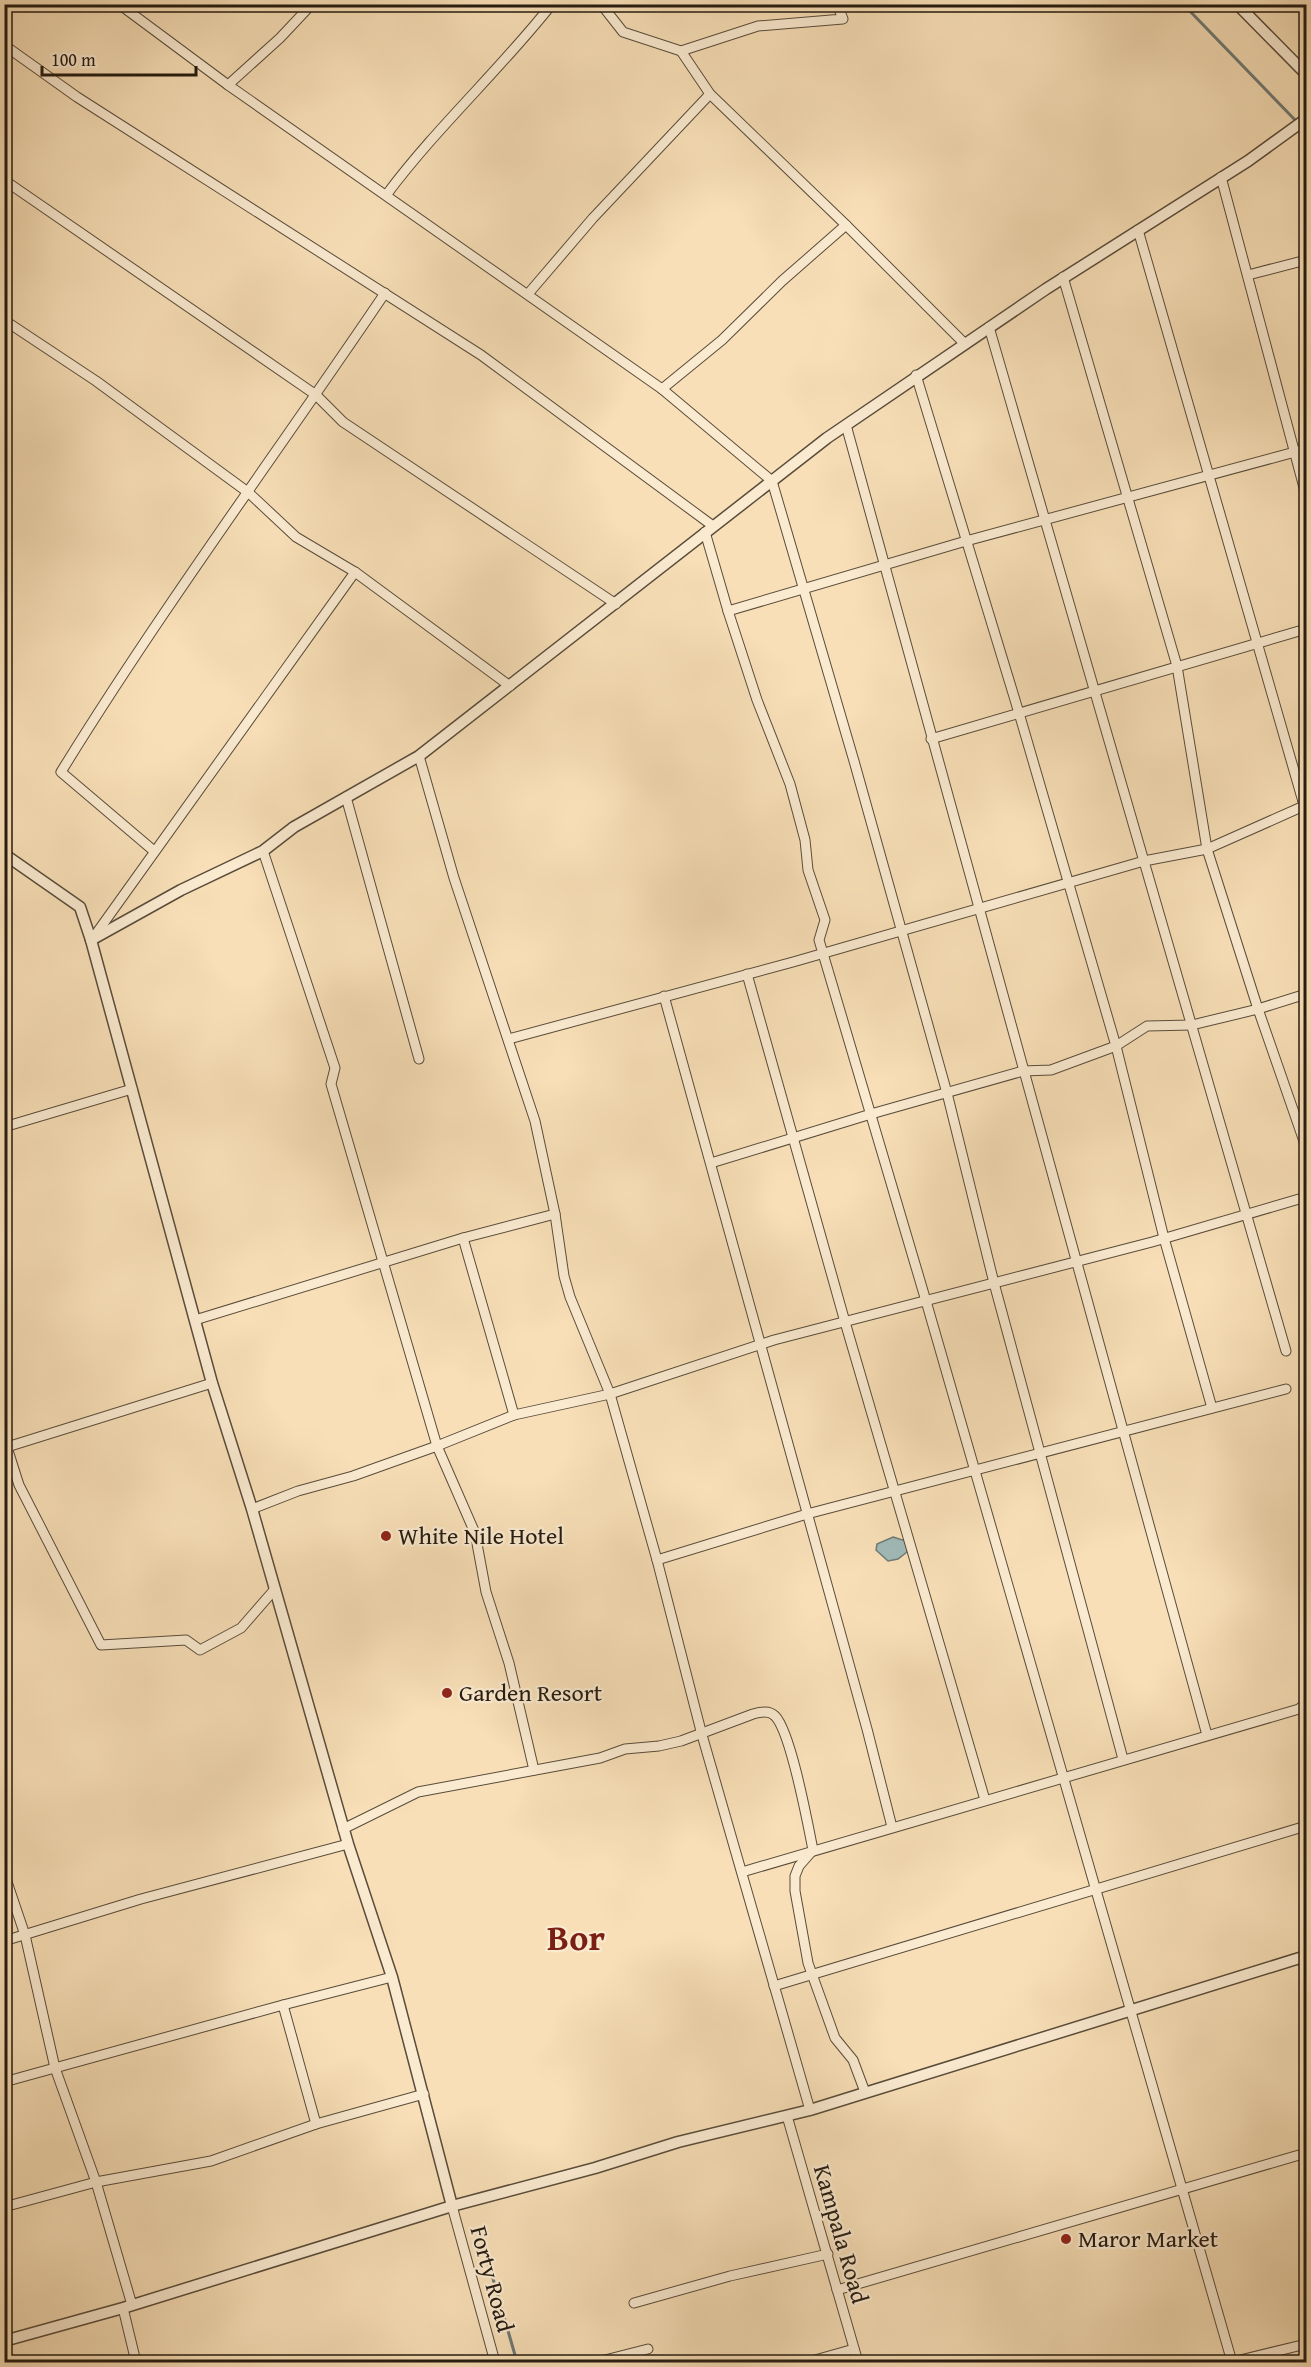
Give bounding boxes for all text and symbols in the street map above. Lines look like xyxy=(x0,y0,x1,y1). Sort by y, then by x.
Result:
scale bar xyxy=(42,39,196,77)
text: 100 m xyxy=(51,46,96,73)
place label: White Nile Hotel xyxy=(398,1518,564,1553)
marker: White Nile Hotel xyxy=(379,1529,393,1543)
place label: Garden Resort xyxy=(459,1675,603,1710)
marker: Garden Resort xyxy=(440,1686,454,1700)
district label: Bor xyxy=(547,1910,605,1963)
street label: Kampala Road xyxy=(805,2160,878,2308)
place label: Maror Market xyxy=(1078,2221,1219,2256)
street label: Forty Road xyxy=(461,2222,524,2336)
marker: Maror Market xyxy=(1059,2232,1073,2246)

